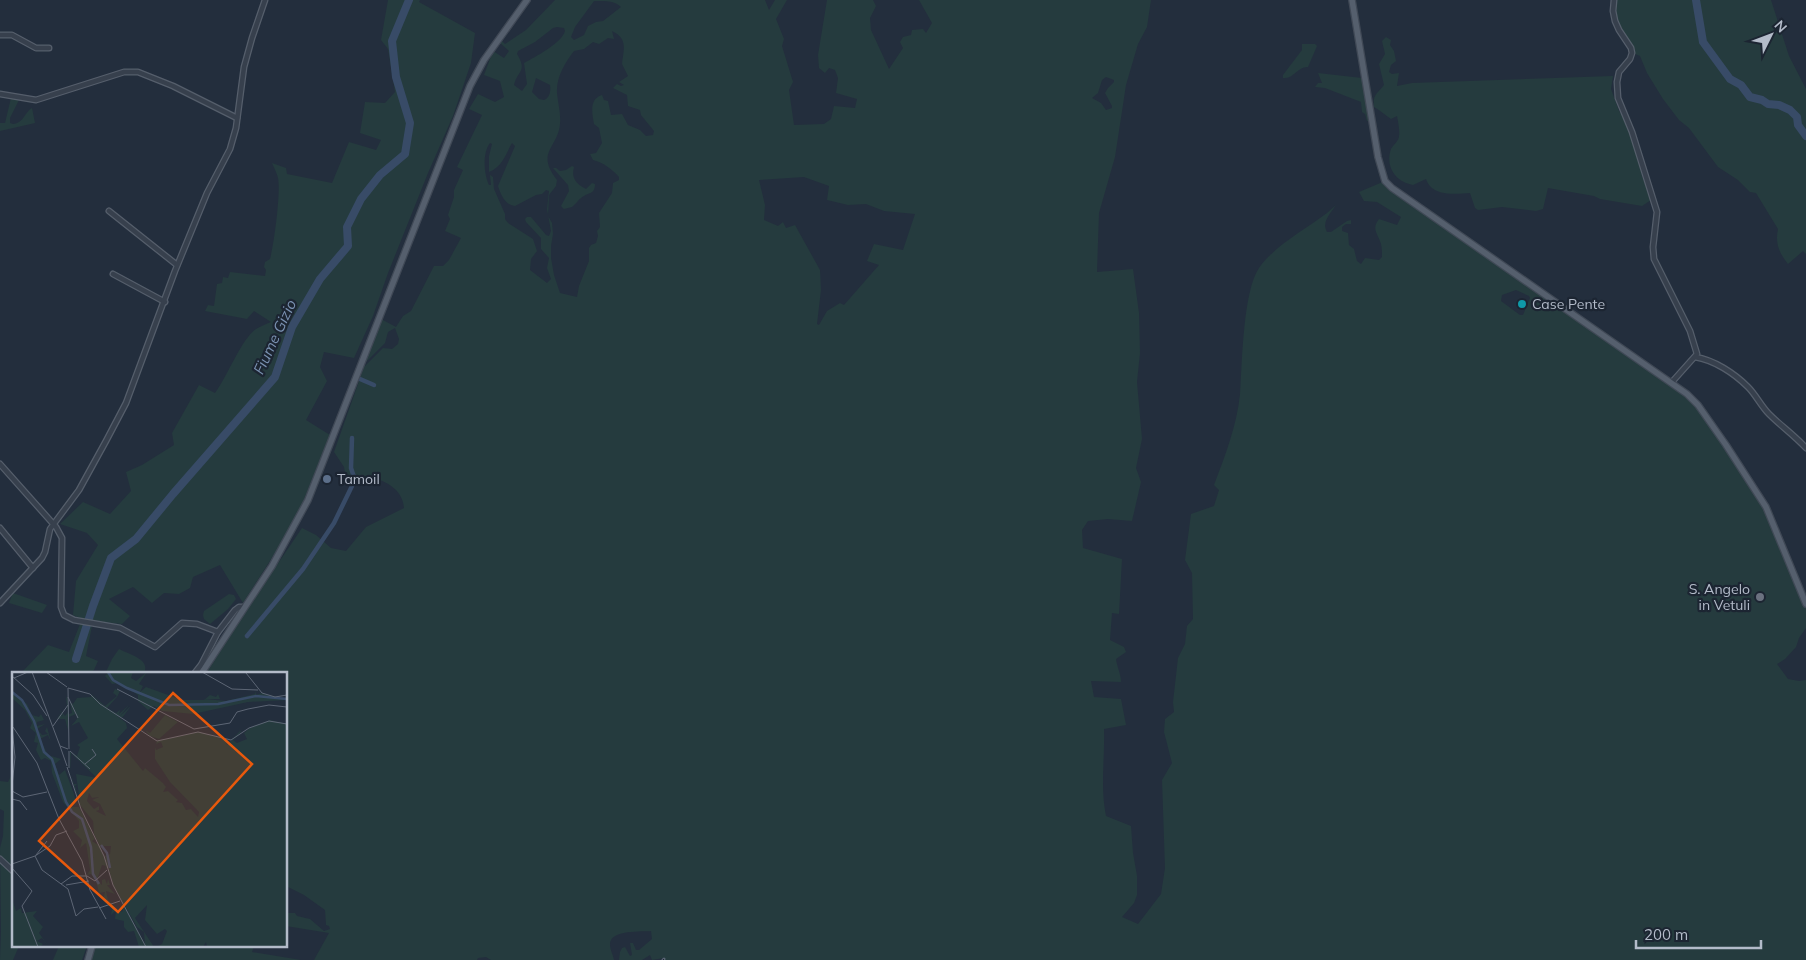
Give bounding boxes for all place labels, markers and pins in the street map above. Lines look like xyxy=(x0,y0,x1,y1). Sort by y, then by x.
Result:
place label: Case Pente xyxy=(1532,295,1605,313)
marker: Case Pente xyxy=(1516,298,1528,310)
place label: Tamoil xyxy=(337,470,380,488)
marker: Tamoil xyxy=(321,473,333,485)
place label: S. Angelo in Vetuli xyxy=(1689,580,1750,614)
marker: S. Angelo in Vetuli xyxy=(1754,591,1766,603)

